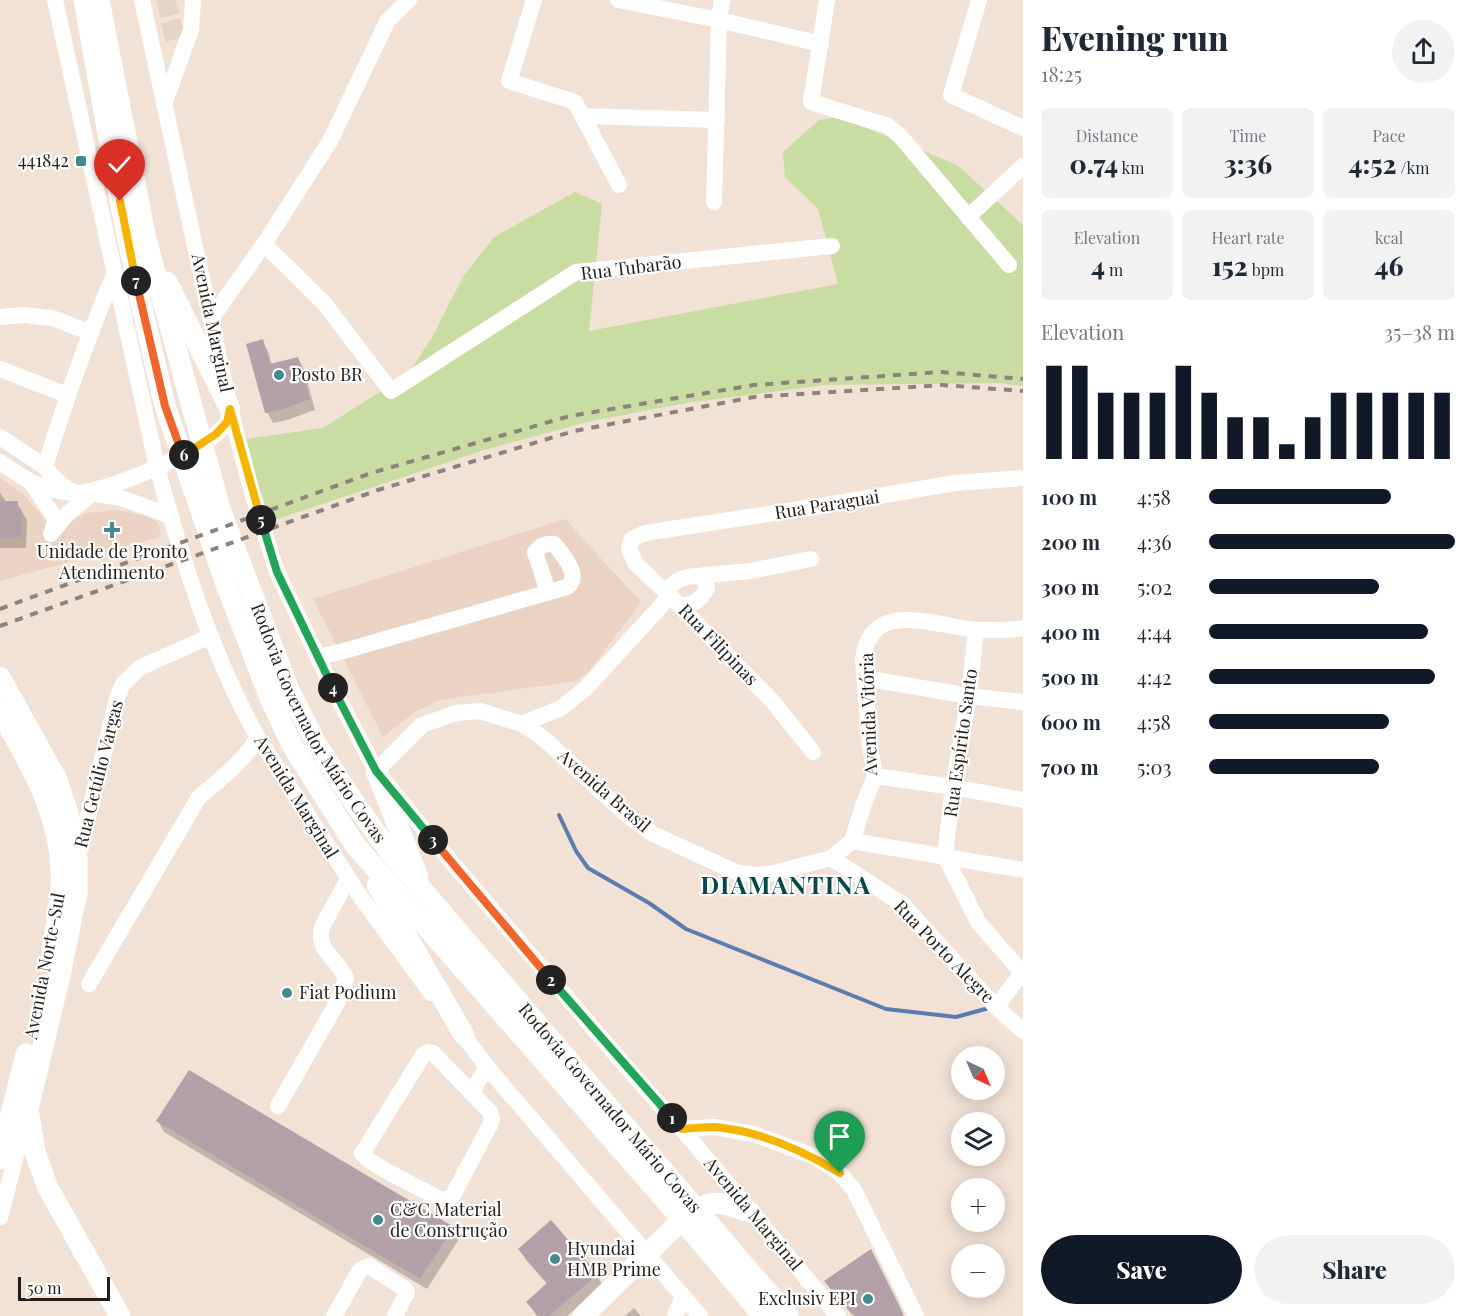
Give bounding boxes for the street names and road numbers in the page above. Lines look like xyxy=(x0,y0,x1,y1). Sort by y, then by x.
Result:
street label: Rua Tubarão xyxy=(579,249,683,285)
street label: Avenida Marginal xyxy=(186,250,239,394)
street label: Rua Paraguai xyxy=(773,484,881,524)
street label: Rua Filipinas xyxy=(674,598,764,690)
street label: Rodovia Governador Mário Covas xyxy=(246,599,392,847)
street label: Avenida Vitória xyxy=(854,652,882,777)
street label: Rua Espírito Santo xyxy=(938,667,982,819)
street label: Rua Getúlio Vargas xyxy=(68,697,128,850)
street label: Avenida Marginal xyxy=(249,729,344,863)
street label: Avenida Brasil xyxy=(552,743,656,837)
street label: Avenida Norte-Sul xyxy=(18,890,70,1042)
street label: Rua Porto Alegre xyxy=(889,894,1000,1008)
street label: Rodovia Governador Mário Covas xyxy=(514,997,707,1218)
street label: Avenida Marginal xyxy=(699,1151,808,1275)

